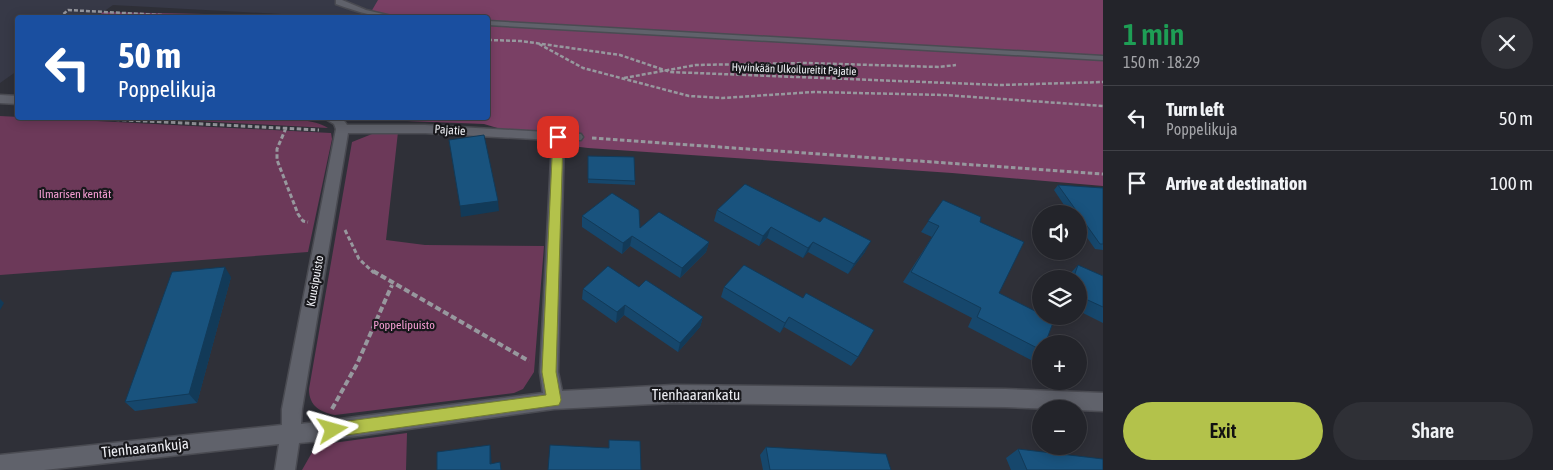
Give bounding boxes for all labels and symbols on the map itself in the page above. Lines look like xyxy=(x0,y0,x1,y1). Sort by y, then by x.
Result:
street label: Hyvinkään Ulkoilureitit Pajatie xyxy=(731,61,857,77)
pin xyxy=(537,116,579,158)
street label: Pajatie xyxy=(434,122,466,138)
park label: Ilmarisen kentät xyxy=(39,187,112,201)
street label: Kuusipuisto xyxy=(304,254,326,308)
park label: Poppelipuisto xyxy=(373,318,435,332)
street label: Tienhaarankatu xyxy=(652,386,740,403)
position arrow xyxy=(306,403,358,455)
street label: Tienhaarankuja xyxy=(100,434,189,461)

